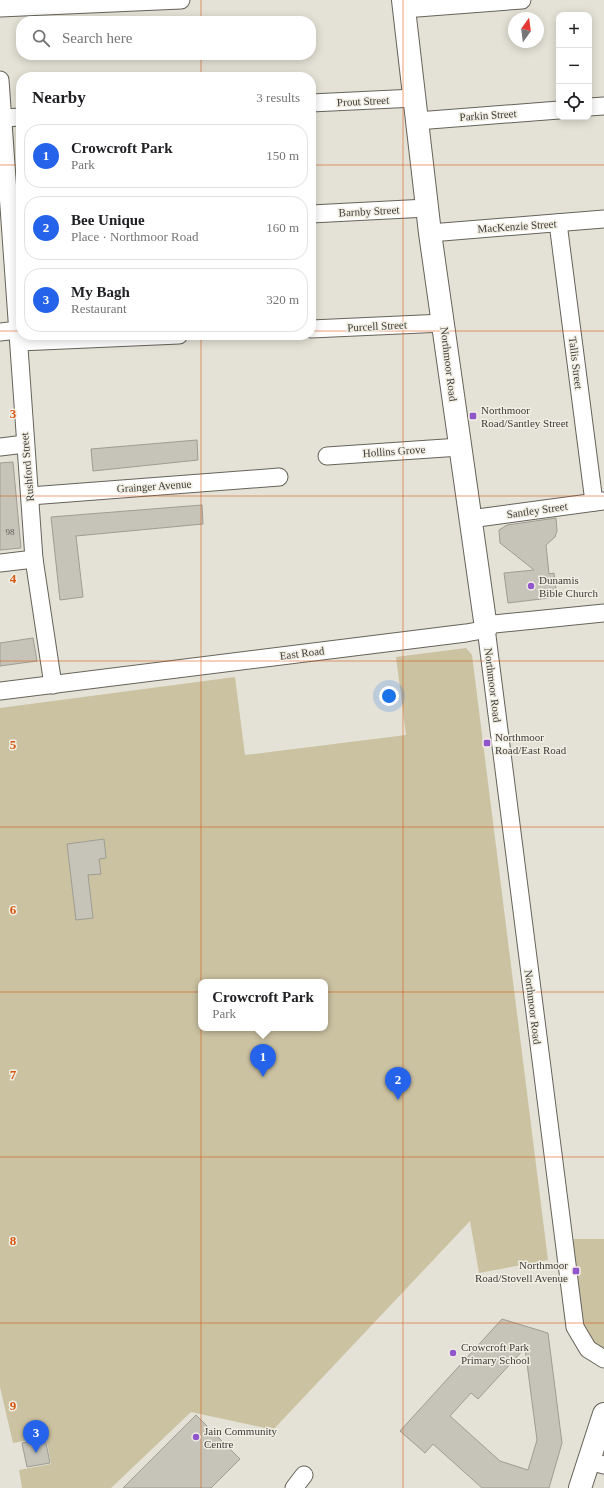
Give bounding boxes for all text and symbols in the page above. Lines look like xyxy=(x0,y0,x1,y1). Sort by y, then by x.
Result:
north arrow xyxy=(508,12,544,48)
map controls xyxy=(556,12,592,120)
button: + xyxy=(556,12,592,48)
search box xyxy=(16,16,316,60)
icon: search xyxy=(30,27,52,49)
text: Search here xyxy=(62,30,132,46)
button: − xyxy=(556,48,592,84)
button: locate xyxy=(556,84,592,120)
text: Nearby xyxy=(32,88,86,107)
text: 3 results xyxy=(256,90,300,105)
street label: Prout Street xyxy=(337,94,389,108)
street label: Parkin Street xyxy=(459,107,517,123)
text: Crowcroft Park xyxy=(71,140,173,156)
text: 1 xyxy=(43,148,49,163)
text: 150 m xyxy=(266,148,299,163)
text: Park xyxy=(71,157,95,172)
street label: Barnby Street xyxy=(338,203,400,219)
text: Bee Unique xyxy=(71,212,145,228)
street label: MacKenzie Street xyxy=(477,217,557,235)
text: 2 xyxy=(43,220,49,235)
text: 160 m xyxy=(266,220,299,235)
text: Place · Northmoor Road xyxy=(71,229,198,244)
text: My Bagh xyxy=(71,284,130,300)
text: 3 xyxy=(43,292,49,307)
text: 320 m xyxy=(266,292,299,307)
text: Restaurant xyxy=(71,301,127,316)
street label: Purcell Street xyxy=(347,318,407,334)
street label: Northmoor Road xyxy=(438,326,460,402)
street label: Tallis Street xyxy=(567,336,585,390)
place label: Northmoor Road/Santley Street xyxy=(481,404,569,429)
text: 3 xyxy=(10,406,17,421)
marker: Northmoor Road/Santley Street xyxy=(468,411,478,421)
street label: Rushford Street xyxy=(18,432,36,502)
street label: Hollins Grove xyxy=(362,443,426,459)
street label: Grainger Avenue xyxy=(116,477,192,495)
street label: Santley Street xyxy=(506,500,568,520)
house number: 98 xyxy=(6,527,15,537)
text: 4 xyxy=(10,571,17,586)
place label: Dunamis Bible Church xyxy=(539,574,598,599)
marker: Dunamis Bible Church xyxy=(526,581,536,591)
street label: East Road xyxy=(279,644,326,662)
street label: Northmoor Road xyxy=(482,647,504,723)
your location xyxy=(379,686,399,706)
place label: Northmoor Road/East Road xyxy=(495,731,567,756)
text: 5 xyxy=(10,737,17,752)
marker: Northmoor Road/East Road xyxy=(482,738,492,748)
text: 6 xyxy=(10,902,17,917)
street label: Northmoor Road xyxy=(522,969,544,1045)
popup xyxy=(198,979,328,1031)
text: Crowcroft Park xyxy=(212,989,314,1005)
text: Park xyxy=(212,1006,236,1021)
pin: 1 xyxy=(250,1044,276,1077)
text: 7 xyxy=(10,1067,17,1082)
pin: 2 xyxy=(385,1067,411,1100)
text: 8 xyxy=(10,1233,17,1248)
place label: Northmoor Road/Stovell Avenue xyxy=(475,1259,568,1284)
marker: Northmoor Road/Stovell Avenue xyxy=(571,1266,581,1276)
place label: Crowcroft Park Primary School xyxy=(461,1341,530,1366)
marker: Crowcroft Park Primary School xyxy=(448,1348,458,1358)
text: 9 xyxy=(10,1398,17,1413)
pin: 3 xyxy=(23,1420,49,1453)
place label: Jain Community Centre xyxy=(204,1425,278,1450)
marker: Jain Community Centre xyxy=(191,1432,201,1442)

